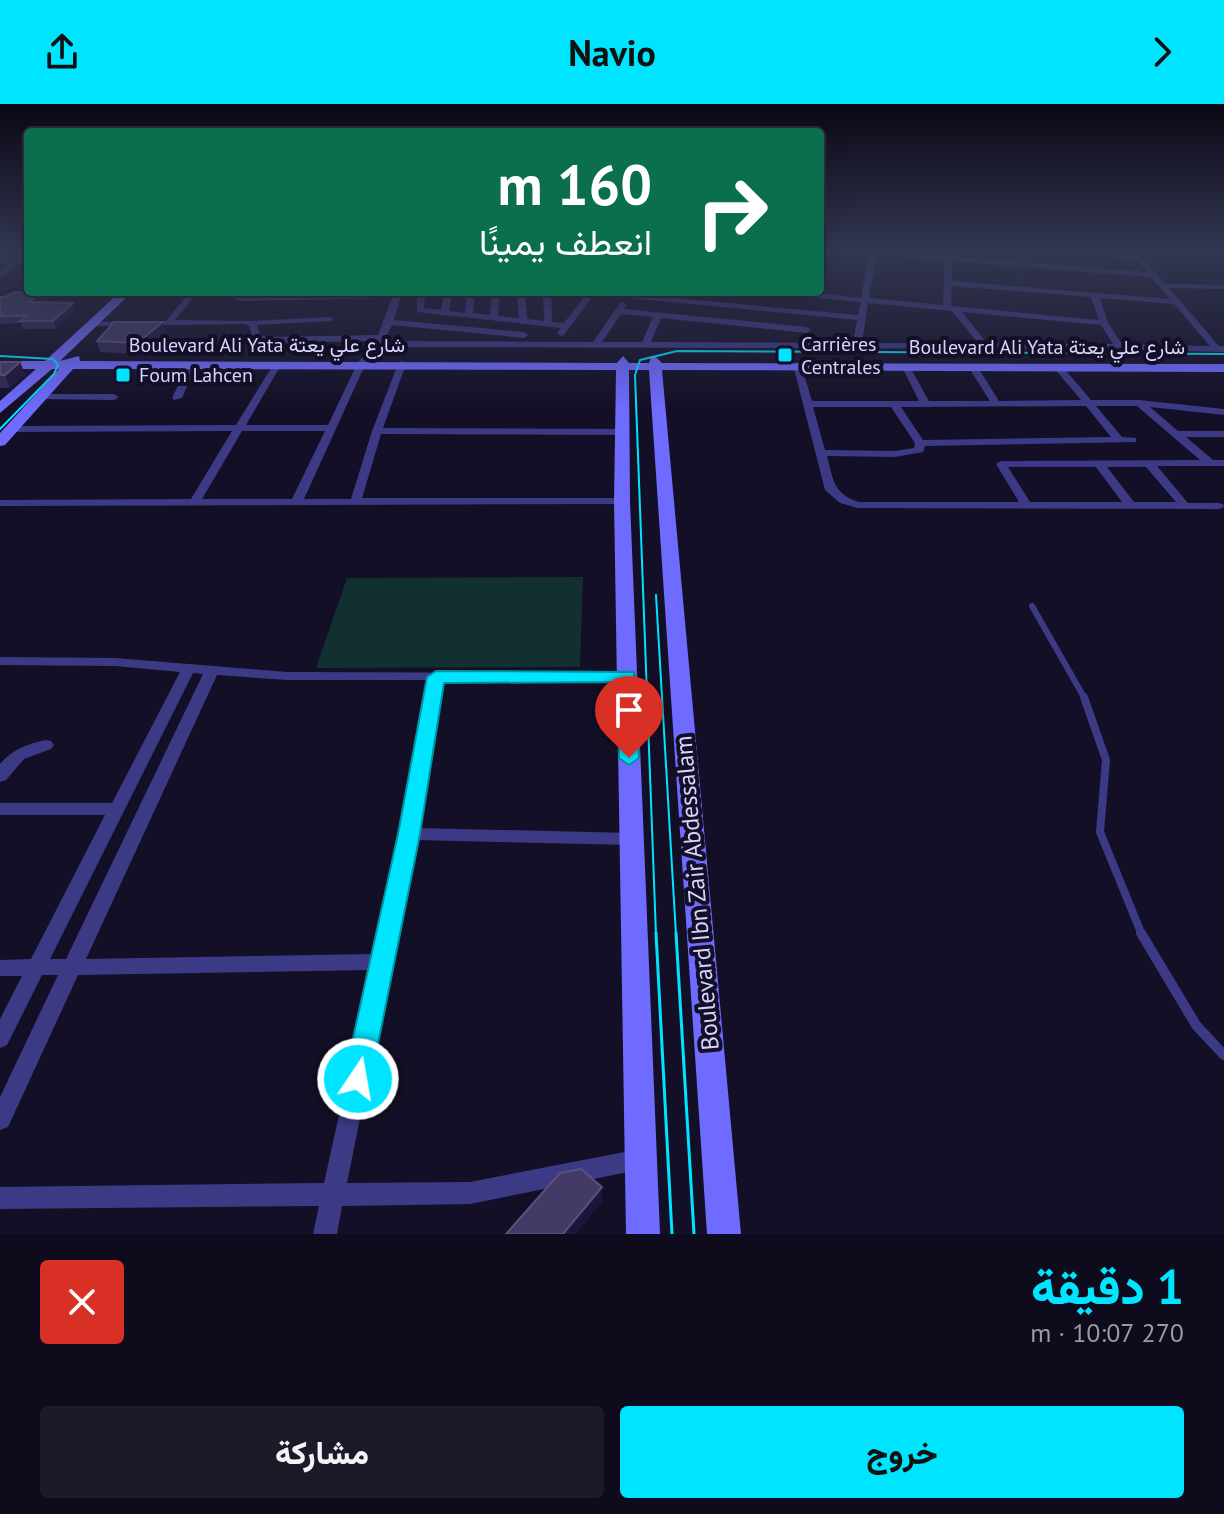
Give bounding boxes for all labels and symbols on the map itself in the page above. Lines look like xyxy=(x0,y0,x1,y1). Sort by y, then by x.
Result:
place label: Carrières Centrales xyxy=(801,331,881,380)
street label: Boulevard Ali Yata شارع علي يعتة xyxy=(129,332,405,362)
street label: Boulevard Ali Yata شارع علي يعتة xyxy=(909,334,1185,364)
marker: Carrières Centrales xyxy=(776,346,794,364)
place label: Foum Lahcen xyxy=(139,362,253,388)
marker: Foum Lahcen xyxy=(114,366,132,384)
pin xyxy=(595,676,663,758)
street label: Boulevard Ibn Zair Abdessalam xyxy=(667,734,726,1052)
position arrow xyxy=(316,1037,400,1121)

